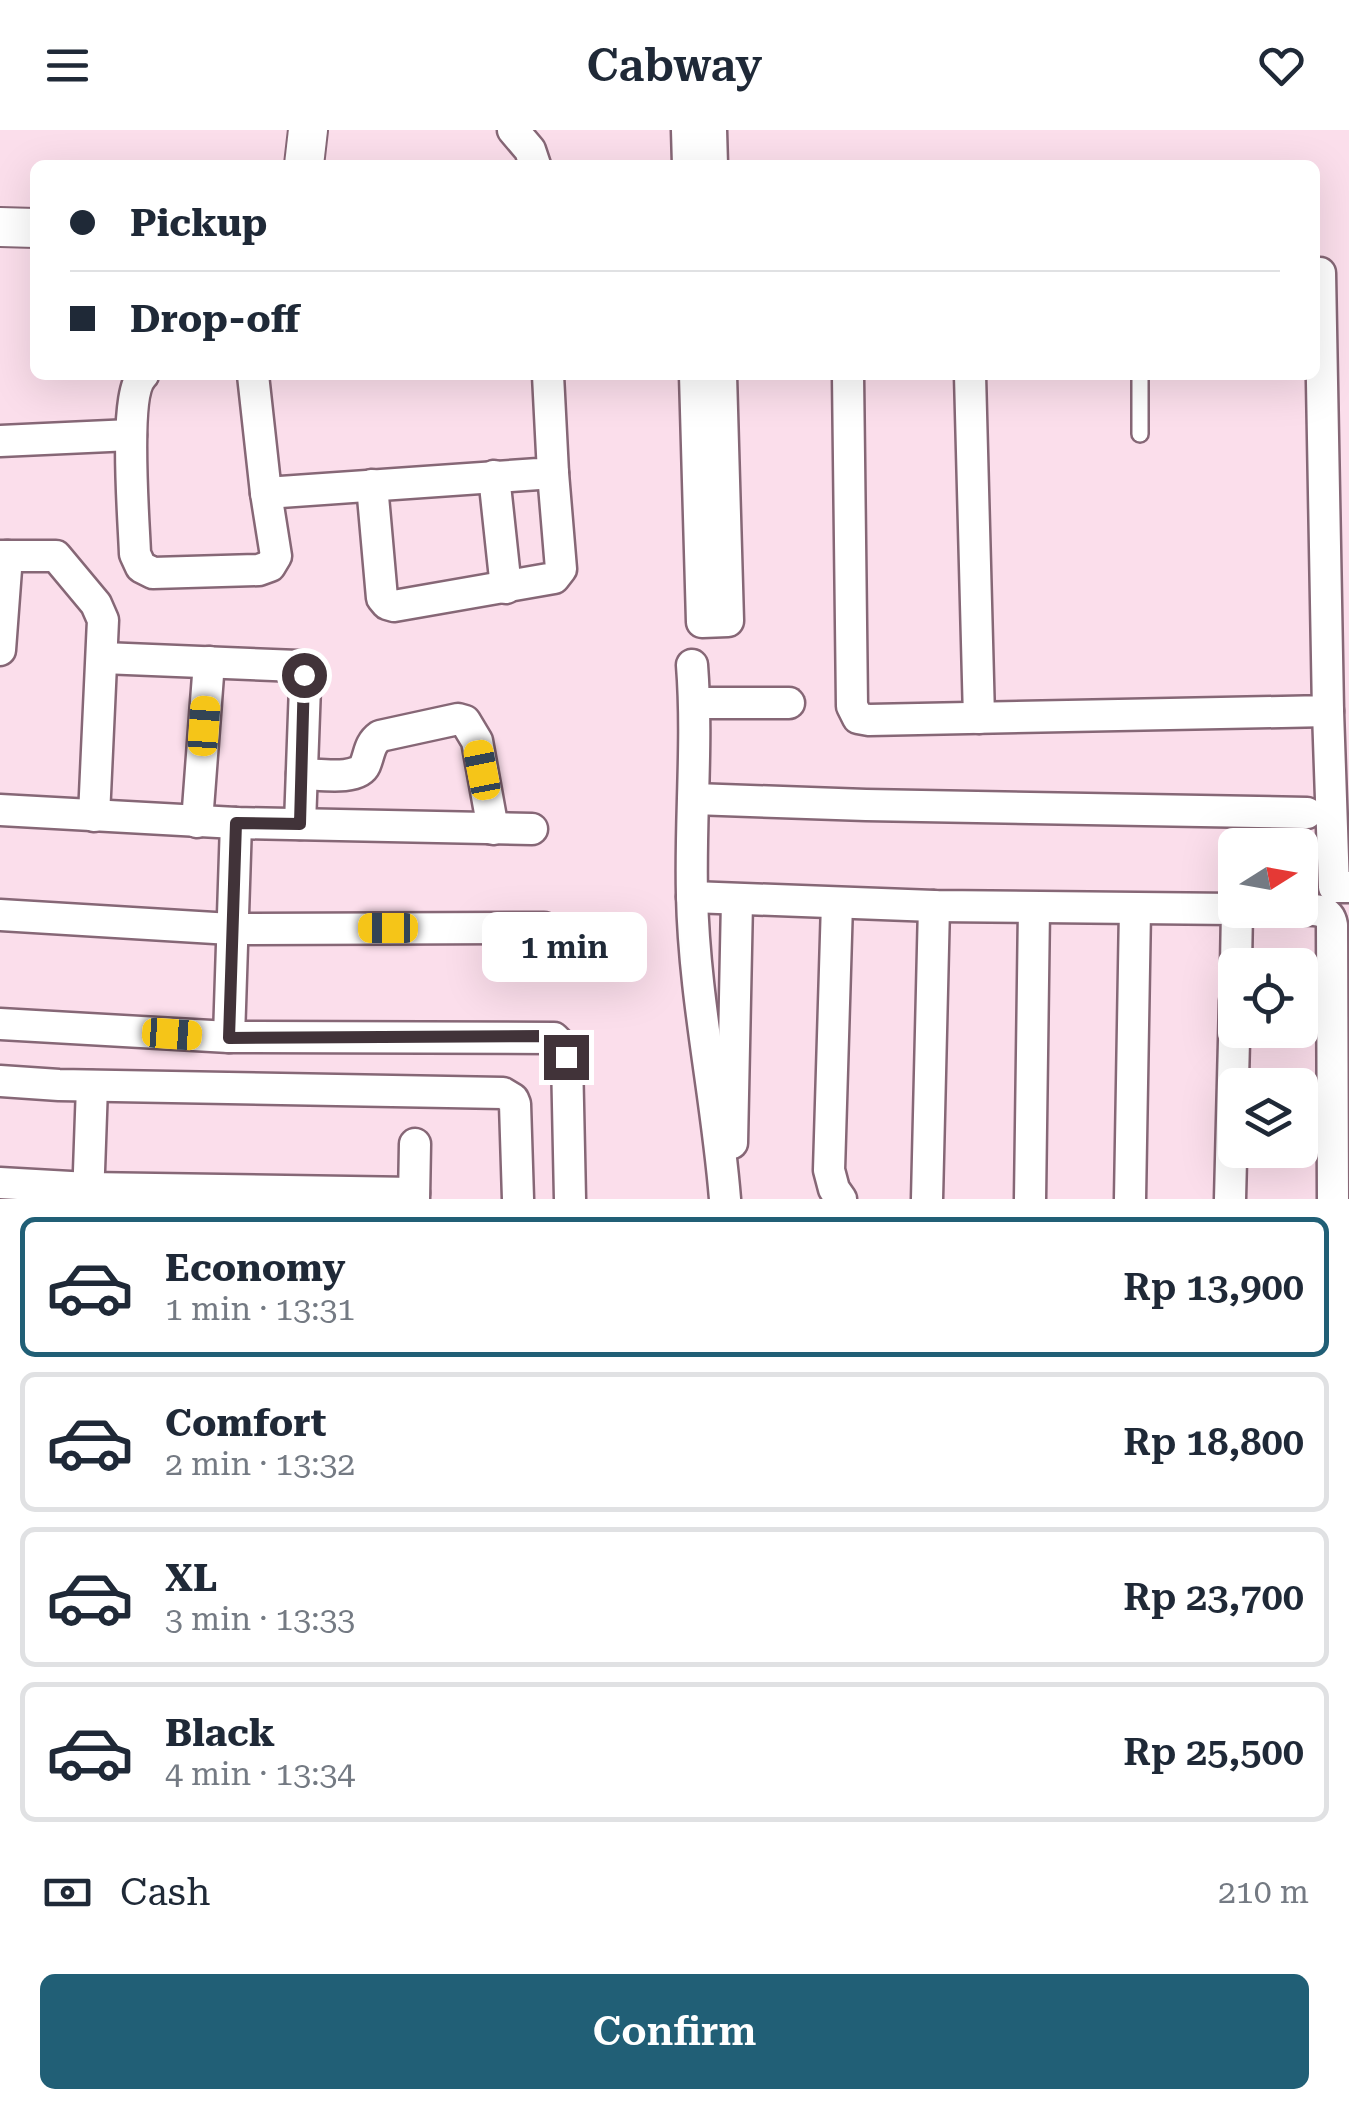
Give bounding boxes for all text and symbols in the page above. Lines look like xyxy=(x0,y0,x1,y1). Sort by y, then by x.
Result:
icon: menu xyxy=(40,38,95,93)
icon: heart xyxy=(1254,38,1309,93)
text: Cabway xyxy=(587,39,762,92)
text: Pickup xyxy=(130,201,267,245)
text: Drop-off xyxy=(130,297,300,341)
route start xyxy=(282,653,327,698)
car xyxy=(187,695,221,757)
car xyxy=(462,738,502,802)
north arrow xyxy=(1218,828,1318,928)
map controls xyxy=(1218,828,1318,1168)
callout: 1 min xyxy=(484,912,648,982)
car xyxy=(358,913,418,943)
text: 1 min xyxy=(520,928,609,966)
button: locate xyxy=(1218,948,1318,1048)
car xyxy=(141,1017,203,1051)
route end xyxy=(544,1035,589,1080)
button: layers xyxy=(1218,1068,1318,1168)
icon: car xyxy=(45,1242,135,1332)
text: Economy xyxy=(165,1246,345,1290)
text: Rp 13,900 xyxy=(1123,1265,1304,1309)
text: 1 min · 13:31 xyxy=(165,1290,355,1328)
icon: car xyxy=(45,1397,135,1487)
text: Comfort xyxy=(165,1401,326,1445)
text: Rp 18,800 xyxy=(1123,1420,1304,1464)
text: 2 min · 13:32 xyxy=(165,1445,355,1483)
icon: car xyxy=(45,1552,135,1642)
text: XL xyxy=(165,1556,217,1600)
text: Rp 23,700 xyxy=(1123,1575,1304,1619)
text: 3 min · 13:33 xyxy=(165,1600,355,1638)
icon: car xyxy=(45,1707,135,1797)
text: Black xyxy=(165,1711,275,1755)
text: Rp 25,500 xyxy=(1123,1730,1304,1774)
text: 4 min · 13:34 xyxy=(165,1755,355,1793)
icon: cash xyxy=(40,1865,95,1920)
text: Cash xyxy=(120,1870,210,1914)
text: 210 m xyxy=(1218,1873,1309,1911)
button: Confirm xyxy=(40,1974,1309,2089)

